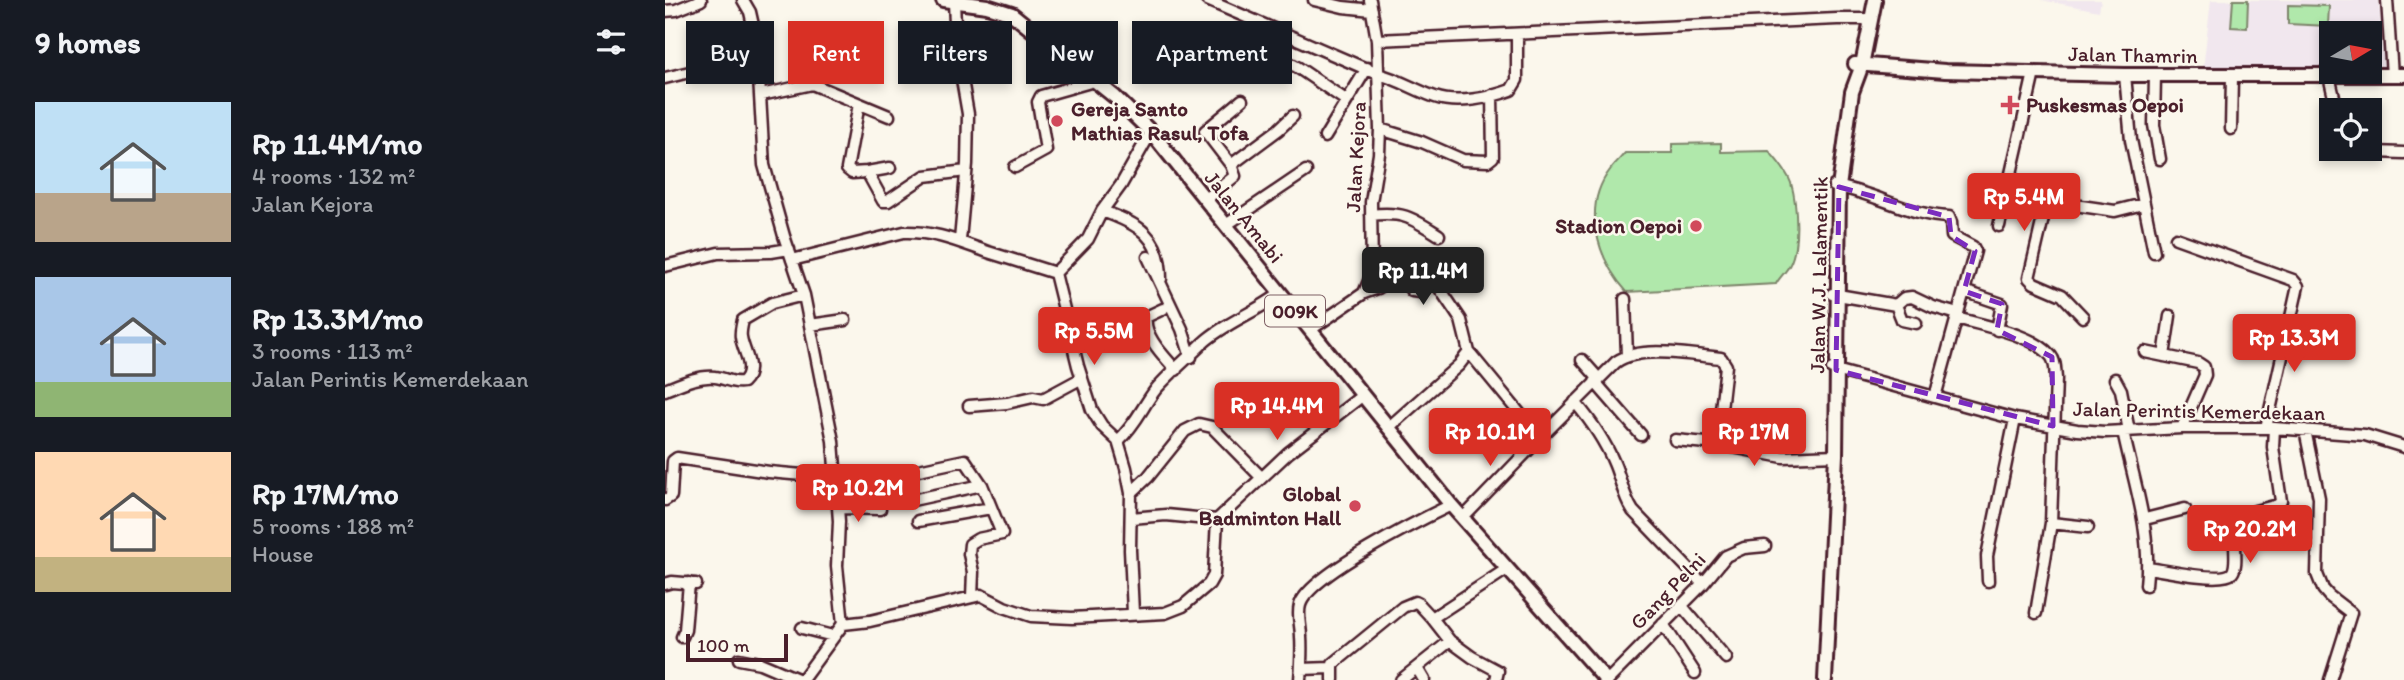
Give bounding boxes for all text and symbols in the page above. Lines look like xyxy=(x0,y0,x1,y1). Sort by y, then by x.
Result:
chip: Buy xyxy=(686,21,774,84)
chip: Rent xyxy=(788,21,884,84)
chip: Filters xyxy=(898,21,1012,84)
chip: New xyxy=(1026,21,1118,84)
chip: Apartment xyxy=(1132,21,1292,84)
north arrow xyxy=(2319,21,2382,84)
map controls xyxy=(2319,21,2382,161)
icon: filters xyxy=(592,23,630,61)
text: 9 homes xyxy=(35,24,141,61)
street label: Jalan Thamrin xyxy=(2068,41,2198,68)
place label: Puskesmas Oepoi xyxy=(2026,92,2184,118)
marker: Puskesmas Oepoi xyxy=(2000,95,2020,115)
place label: Gereja Santo Mathias Rasul, Tofa xyxy=(1071,96,1250,145)
button: locate xyxy=(2319,98,2382,161)
street label: Jalan Kejora xyxy=(1340,101,1371,213)
marker: Gereja Santo Mathias Rasul, Tofa xyxy=(1049,113,1065,129)
text: Rp 11.4M/mo xyxy=(252,125,423,162)
icon: home xyxy=(91,130,175,214)
text: 4 rooms · 132 m² xyxy=(252,162,415,190)
street label: Jalan Amabi xyxy=(1200,166,1289,268)
pin: Rp 5.4M xyxy=(1959,174,2089,233)
street label: Jalan W.J. Lalamentik xyxy=(1804,176,1833,374)
text: Rp 5.4M xyxy=(1983,182,2065,210)
text: Jalan Kejora xyxy=(252,190,373,218)
place label: Stadion Oepoi xyxy=(1555,213,1682,239)
marker: Stadion Oepoi xyxy=(1688,218,1704,234)
pin: Rp 11.4M xyxy=(1351,247,1495,307)
text: Rp 11.4M xyxy=(1378,256,1468,284)
road number: 009K xyxy=(1265,296,1325,326)
text: Rp 13.3M/mo xyxy=(252,300,423,337)
icon: home xyxy=(91,305,175,389)
pin: Rp 5.5M xyxy=(1029,308,1159,367)
pin: Rp 13.3M xyxy=(2222,314,2366,374)
text: Rp 5.5M xyxy=(1054,316,1134,344)
text: Rp 13.3M xyxy=(2249,323,2339,351)
text: 3 rooms · 113 m² xyxy=(252,337,413,365)
text: Jalan Perintis Kemerdekaan xyxy=(252,365,529,393)
pin: Rp 14.4M xyxy=(1205,382,1349,442)
text: Rp 14.4M xyxy=(1230,391,1324,419)
street label: Jalan Perintis Kemerdekaan xyxy=(2073,396,2325,425)
pin: Rp 10.1M xyxy=(1418,408,1562,468)
pin: Rp 17M xyxy=(1697,408,1811,468)
text: Rp 10.1M xyxy=(1445,417,1535,445)
text: Rp 17M xyxy=(1718,417,1790,445)
pin: Rp 10.2M xyxy=(786,464,930,524)
text: Rp 10.2M xyxy=(812,473,904,501)
text: Rp 17M/mo xyxy=(252,475,399,512)
icon: home xyxy=(91,480,175,564)
place label: Global Badminton Hall xyxy=(1199,481,1342,530)
marker: Global Badminton Hall xyxy=(1347,498,1363,514)
pin: Rp 20.2M xyxy=(2178,505,2322,565)
text: 5 rooms · 188 m² xyxy=(252,512,414,540)
text: Rp 20.2M xyxy=(2203,514,2297,542)
text: House xyxy=(252,540,314,568)
street label: Gang Pelni xyxy=(1625,547,1711,635)
scale bar xyxy=(686,631,787,663)
text: 100 m xyxy=(697,634,749,657)

